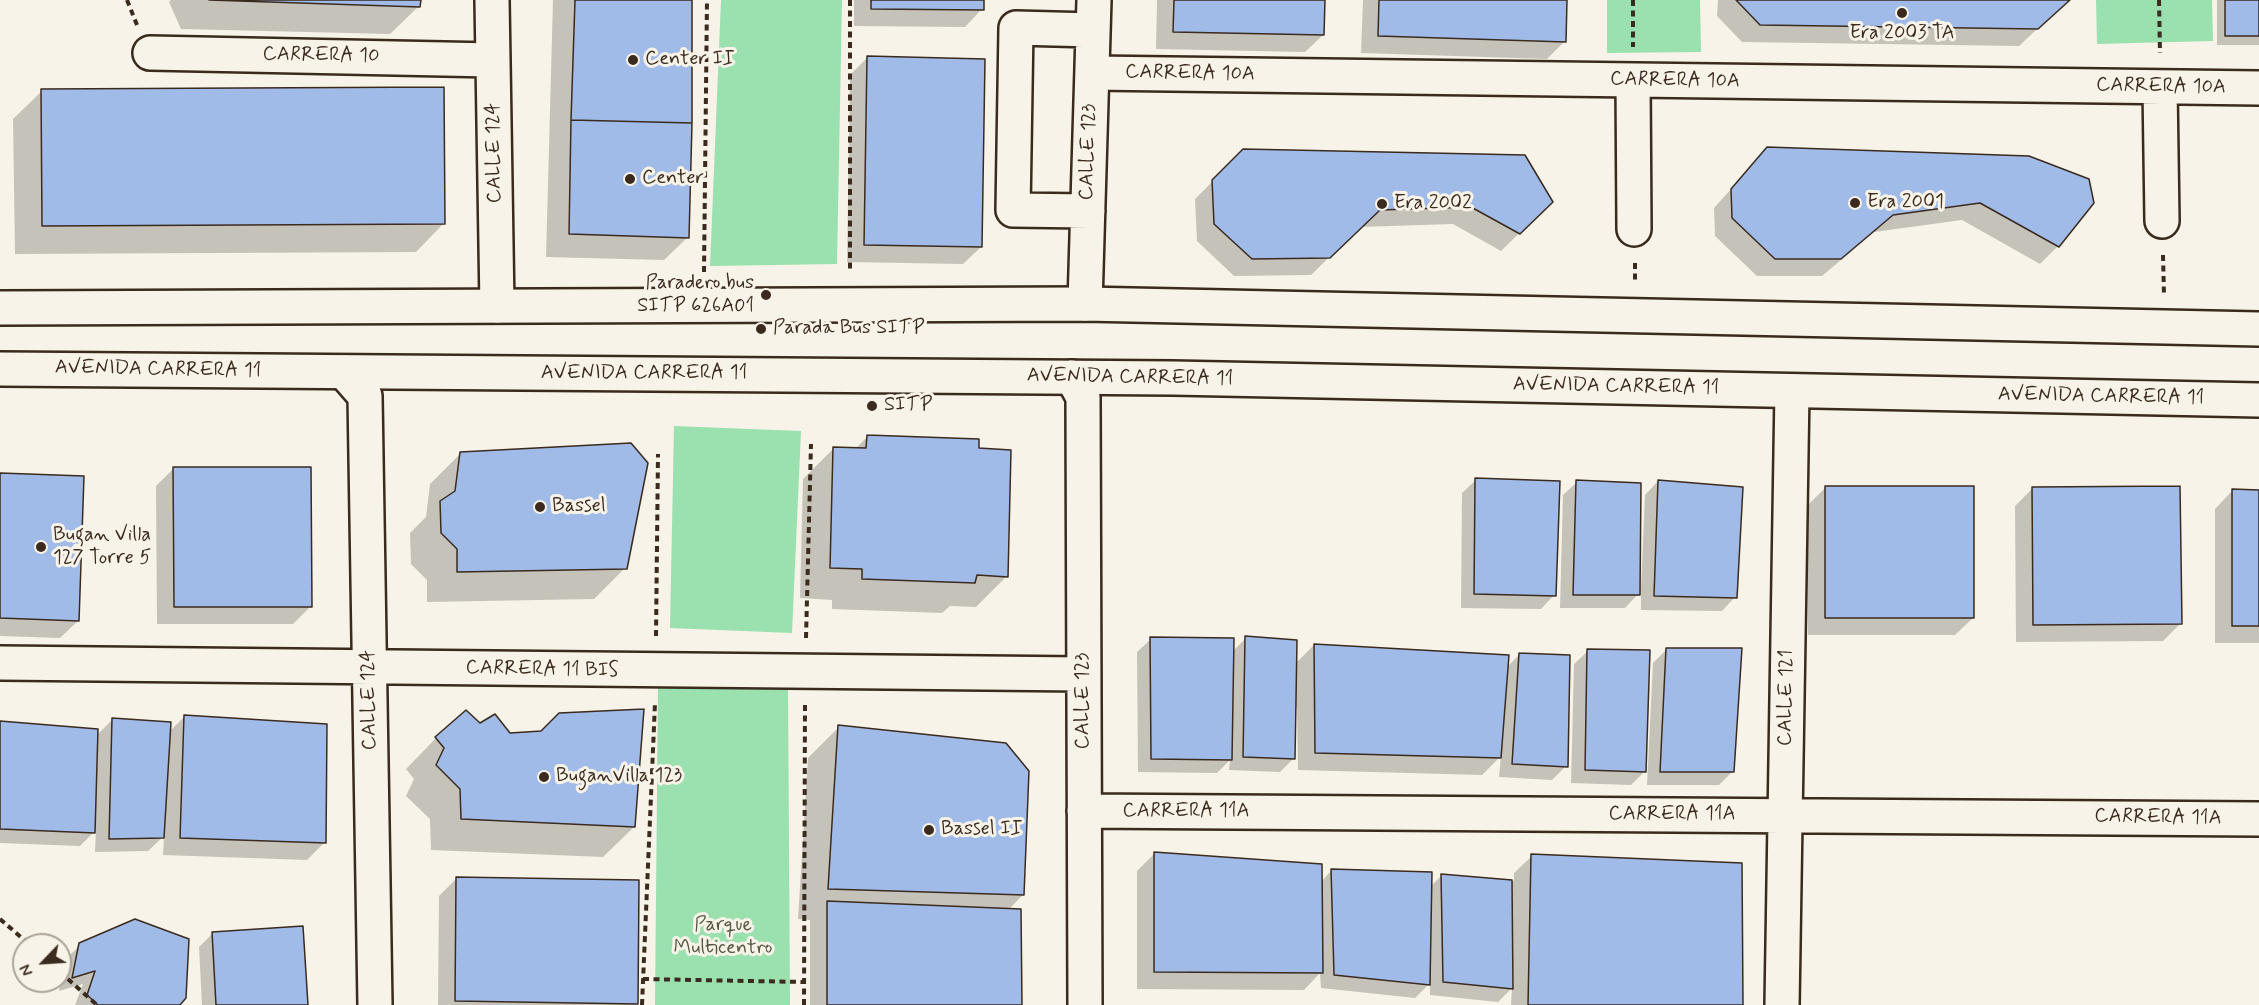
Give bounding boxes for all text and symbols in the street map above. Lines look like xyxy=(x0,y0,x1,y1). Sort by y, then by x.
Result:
marker: Era 2003 TA xyxy=(1895,6,1909,20)
place label: Era 2003 TA xyxy=(1849,22,1955,46)
street label: CARRERA 10 xyxy=(262,43,380,69)
place label: Center II xyxy=(645,48,735,72)
marker: Center II xyxy=(626,53,640,67)
street label: CARRERA 10A xyxy=(1125,61,1255,87)
street label: CARRERA 10A xyxy=(1610,68,1740,94)
street label: CARRERA 10A xyxy=(2096,74,2226,100)
street label: CALLE 124 xyxy=(482,103,508,203)
street label: CALLE 123 xyxy=(1075,103,1103,201)
place label: Center xyxy=(642,167,704,191)
marker: Center xyxy=(623,172,637,186)
place label: Era 2001 xyxy=(1867,191,1944,215)
place label: Era 2002 xyxy=(1394,192,1472,216)
marker: Era 2001 xyxy=(1848,196,1862,210)
marker: Era 2002 xyxy=(1375,197,1389,211)
place label: Paradero bus SITP 626A01 xyxy=(637,272,754,319)
marker: Paradero bus SITP 626A01 xyxy=(759,288,773,302)
place label: Parada Bus SITP xyxy=(773,317,925,341)
marker: Parada Bus SITP xyxy=(754,322,768,336)
street label: AVENIDA CARRERA 11 xyxy=(55,356,261,384)
street label: AVENIDA CARRERA 11 xyxy=(541,362,747,386)
street label: AVENIDA CARRERA 11 xyxy=(1027,364,1233,392)
street label: AVENIDA CARRERA 11 xyxy=(1513,373,1719,401)
street label: AVENIDA CARRERA 11 xyxy=(1998,383,2204,411)
place label: SITP xyxy=(884,394,932,418)
marker: SITP xyxy=(865,399,879,413)
place label: Bassel xyxy=(552,495,606,519)
marker: Bassel xyxy=(533,500,547,514)
place label: Bugan Villa 127 Torre 5 xyxy=(53,524,151,571)
marker: Bugan Villa 127 Torre 5 xyxy=(34,540,48,554)
street label: CALLE 124 xyxy=(357,650,383,750)
street label: CALLE 121 xyxy=(1774,650,1800,746)
street label: CALLE 123 xyxy=(1072,653,1096,749)
street label: CARRERA 11 BIS xyxy=(465,657,619,683)
place label: BuganVilla 123 xyxy=(556,765,682,789)
marker: BuganVilla 123 xyxy=(537,770,551,784)
street label: CARRERA 11A xyxy=(1122,800,1250,824)
street label: CARRERA 11A xyxy=(1608,803,1736,827)
street label: CARRERA 11A xyxy=(2094,805,2222,831)
place label: Bassel II xyxy=(941,818,1022,842)
marker: Bassel II xyxy=(922,823,936,837)
park label: Parque Multicentro xyxy=(674,914,772,961)
north arrow xyxy=(12,933,72,993)
text: N xyxy=(15,961,39,979)

